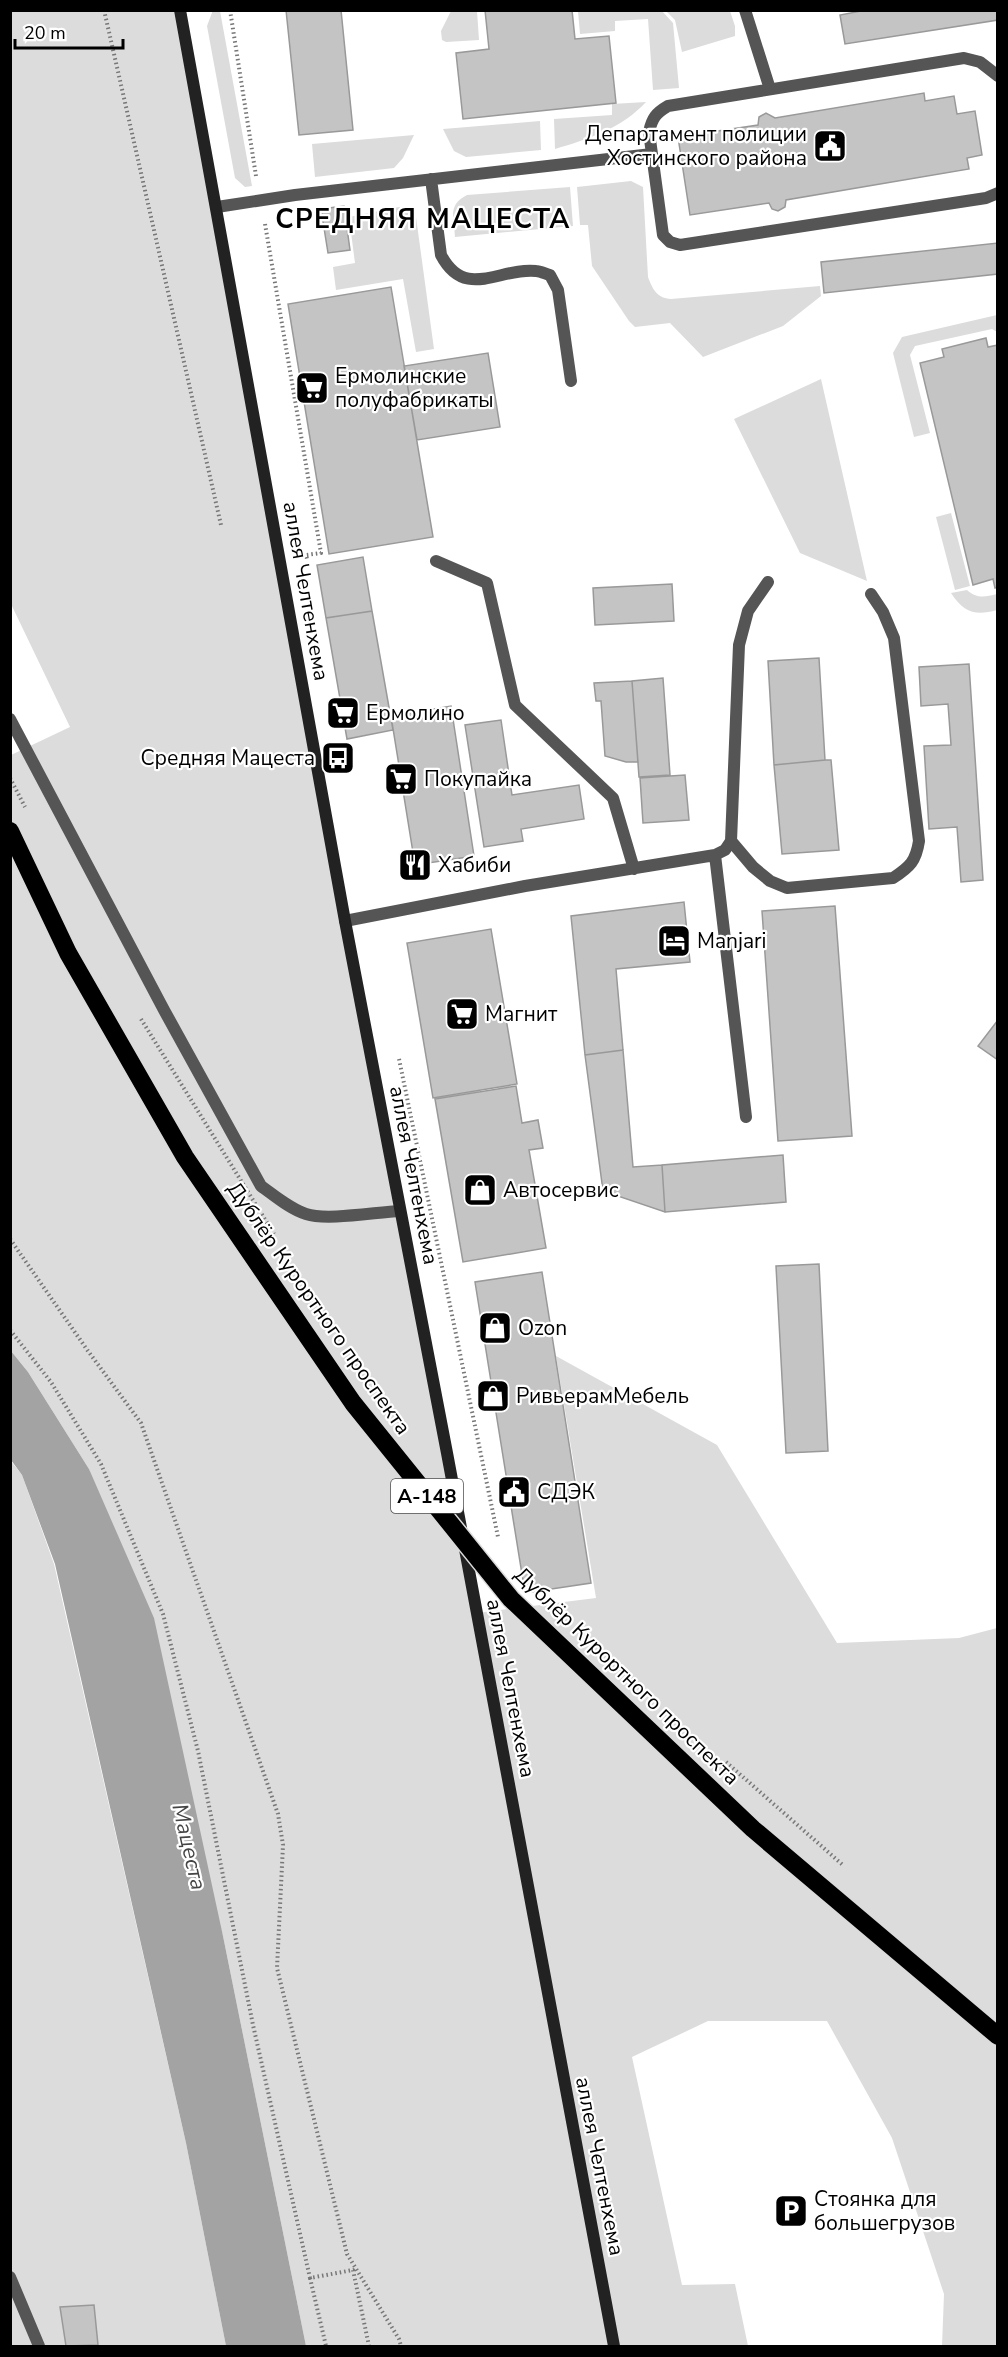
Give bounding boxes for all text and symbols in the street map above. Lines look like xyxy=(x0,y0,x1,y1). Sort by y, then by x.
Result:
scale bar xyxy=(15,12,123,50)
text: 20 m xyxy=(24,21,66,45)
place label: Департамент полиции Хостинского района xyxy=(585,120,807,172)
public building icon: Департамент полиции Хостинского района xyxy=(812,128,848,164)
district label: СРЕДНЯЯ МАЦЕСТА xyxy=(275,201,571,238)
place label: Ермолинские полуфабрикаты xyxy=(335,362,494,414)
supermarket icon: Ермолинские полуфабрикаты xyxy=(294,370,330,406)
street label: аллея Челтенхема xyxy=(276,499,336,683)
supermarket icon: Ермолино xyxy=(325,695,361,731)
place label: Ермолино xyxy=(366,699,465,727)
bus stop icon: Средняя Мацеста xyxy=(320,740,356,776)
place label: Средняя Мацеста xyxy=(140,744,315,772)
supermarket icon: Покупайка xyxy=(383,761,419,797)
place label: Покупайка xyxy=(424,765,532,793)
restaurant icon: Хабиби xyxy=(397,847,433,883)
place label: Хабиби xyxy=(438,851,511,879)
hotel icon: Manjari xyxy=(656,923,692,959)
place label: Manjari xyxy=(697,927,767,955)
supermarket icon: Магнит xyxy=(444,996,480,1032)
place label: Магнит xyxy=(485,1000,558,1028)
street label: аллея Челтенхема xyxy=(383,1083,445,1267)
shop icon: Автосервис xyxy=(462,1172,498,1208)
street label: Дублёр Курортного проспекта xyxy=(221,1176,417,1440)
place label: Автосервис xyxy=(503,1176,619,1204)
shop icon: Ozon xyxy=(477,1310,513,1346)
place label: Ozon xyxy=(518,1314,567,1342)
shop icon: РивьерамМебель xyxy=(475,1378,511,1414)
place label: РивьерамМебель xyxy=(516,1382,689,1410)
public building icon: СДЭК xyxy=(496,1474,532,1510)
place label: СДЭК xyxy=(537,1478,596,1506)
road number: А-148 xyxy=(391,1479,463,1513)
street label: Дублёр Курортного проспекта xyxy=(508,1561,746,1791)
street label: аллея Челтенхема xyxy=(480,1596,542,1780)
water label: Мацеста xyxy=(165,1801,213,1893)
street label: аллея Челтенхема xyxy=(569,2074,631,2258)
place label: Стоянка для большегрузов xyxy=(814,2185,955,2237)
parking icon: Стоянка для большегрузов xyxy=(773,2193,809,2229)

